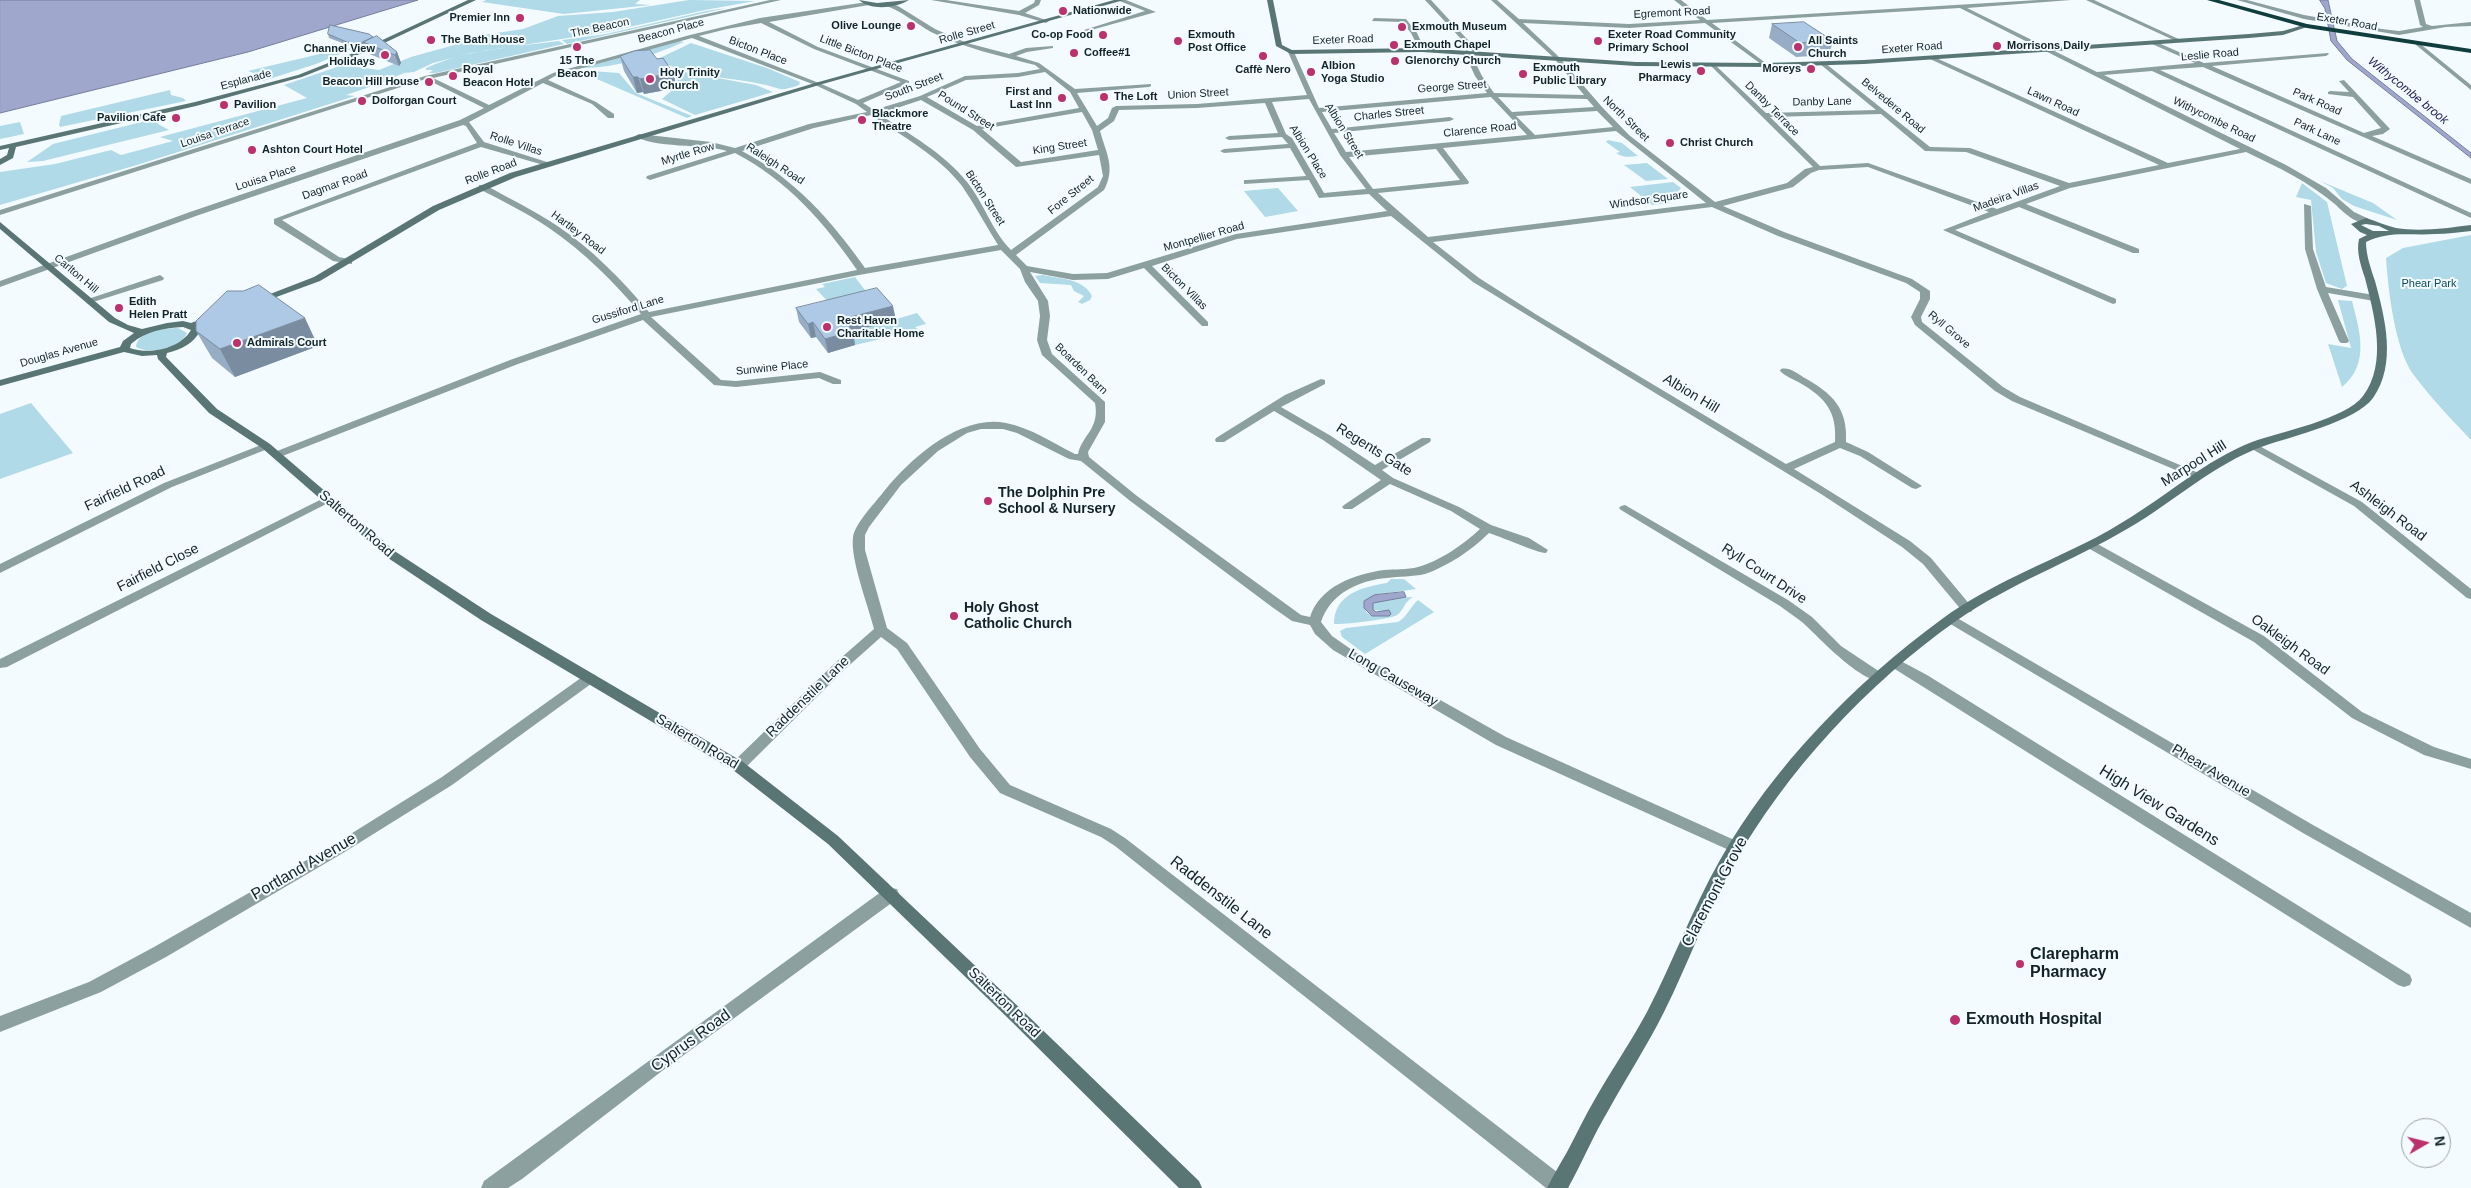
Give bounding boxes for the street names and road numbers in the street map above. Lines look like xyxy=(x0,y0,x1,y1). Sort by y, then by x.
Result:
street label: Egremont Road xyxy=(1633,4,1711,22)
street label: Exeter Road xyxy=(2316,10,2378,34)
street label: The Beacon xyxy=(570,15,630,41)
street label: Beacon Place xyxy=(637,16,705,46)
street label: Rolle Street xyxy=(938,19,996,47)
street label: Little Bicton Place xyxy=(818,32,904,76)
street label: Exeter Road xyxy=(1312,32,1374,48)
street label: Bicton Place xyxy=(727,34,789,68)
street label: Exeter Road xyxy=(1881,39,1943,57)
street label: Leslie Road xyxy=(2180,46,2240,64)
street label: Esplanade xyxy=(219,67,273,93)
street label: South Street xyxy=(883,70,945,104)
street label: Belvedere Road xyxy=(1859,76,1927,136)
street label: George Street xyxy=(1417,78,1487,96)
street label: Danby Terrace xyxy=(1742,79,1802,139)
street label: Lawn Road xyxy=(2025,84,2081,120)
street label: Park Road xyxy=(2291,85,2343,119)
street label: Union Street xyxy=(1167,86,1229,102)
street label: Pound Street xyxy=(935,88,997,134)
street label: North Street xyxy=(1600,94,1652,144)
street label: Withycombe Road xyxy=(2171,94,2257,146)
street label: Danby Lane xyxy=(1792,95,1852,109)
street label: Albion Street xyxy=(1322,101,1366,161)
street label: Charles Street xyxy=(1353,104,1425,124)
street label: Louisa Terrace xyxy=(179,115,251,151)
street label: Park Lane xyxy=(2291,115,2343,149)
street label: Clarence Road xyxy=(1443,120,1517,140)
street label: Albion Place xyxy=(1286,123,1330,181)
street label: Rolle Villas xyxy=(488,129,544,159)
street label: King Street xyxy=(1032,136,1088,158)
street label: Myrtle Row xyxy=(660,140,716,168)
street label: Raleigh Road xyxy=(743,140,807,188)
street label: Rolle Road xyxy=(463,156,519,188)
street label: Louisa Place xyxy=(234,162,298,194)
street label: Dagmar Road xyxy=(301,167,369,203)
street label: Bicton Street xyxy=(962,168,1008,228)
street label: Fore Street xyxy=(1045,173,1097,217)
street label: Madeira Villas xyxy=(1971,179,2041,215)
street label: Windsor Square xyxy=(1609,188,1689,212)
street label: Hartley Road xyxy=(548,208,608,258)
street label: Montpellier Road xyxy=(1162,219,1246,255)
street label: Carlton Hill xyxy=(51,252,101,296)
street label: Bicton Villas xyxy=(1158,261,1210,313)
street label: Gussiford Lane xyxy=(590,293,666,327)
street label: Ryll Grove xyxy=(1925,308,1973,352)
street label: Douglas Avenue xyxy=(18,336,100,370)
street label: Boarden Barn xyxy=(1052,341,1110,397)
street label: Sunwine Place xyxy=(735,358,809,378)
street label: Albion Hill xyxy=(1660,371,1722,417)
street label: Regents Gate xyxy=(1333,420,1415,480)
street label: Marpool Hill xyxy=(2158,437,2230,491)
street label: Fairfield Road xyxy=(82,463,168,515)
street label: Ashleigh Road xyxy=(2347,477,2429,545)
street label: Salterton Road xyxy=(315,487,397,561)
street label: Fairfield Close xyxy=(114,540,202,596)
street label: Ryll Court Drive xyxy=(1718,540,1810,608)
street label: Oakleigh Road xyxy=(2248,611,2332,679)
street label: Long Causeway xyxy=(1345,646,1441,710)
street label: Raddenstile Lane xyxy=(763,653,853,741)
street label: Salterton Road xyxy=(653,711,741,773)
street label: Phear Avenue xyxy=(2169,741,2253,801)
street label: High View Gardens xyxy=(2096,761,2222,851)
street label: Portland Avenue xyxy=(248,829,360,905)
street label: Claremont Grove xyxy=(1678,834,1752,950)
street label: Raddenstile Lane xyxy=(1166,852,1276,944)
street label: Salterton Road xyxy=(965,965,1043,1041)
street label: Cyprus Road xyxy=(648,1006,734,1076)

